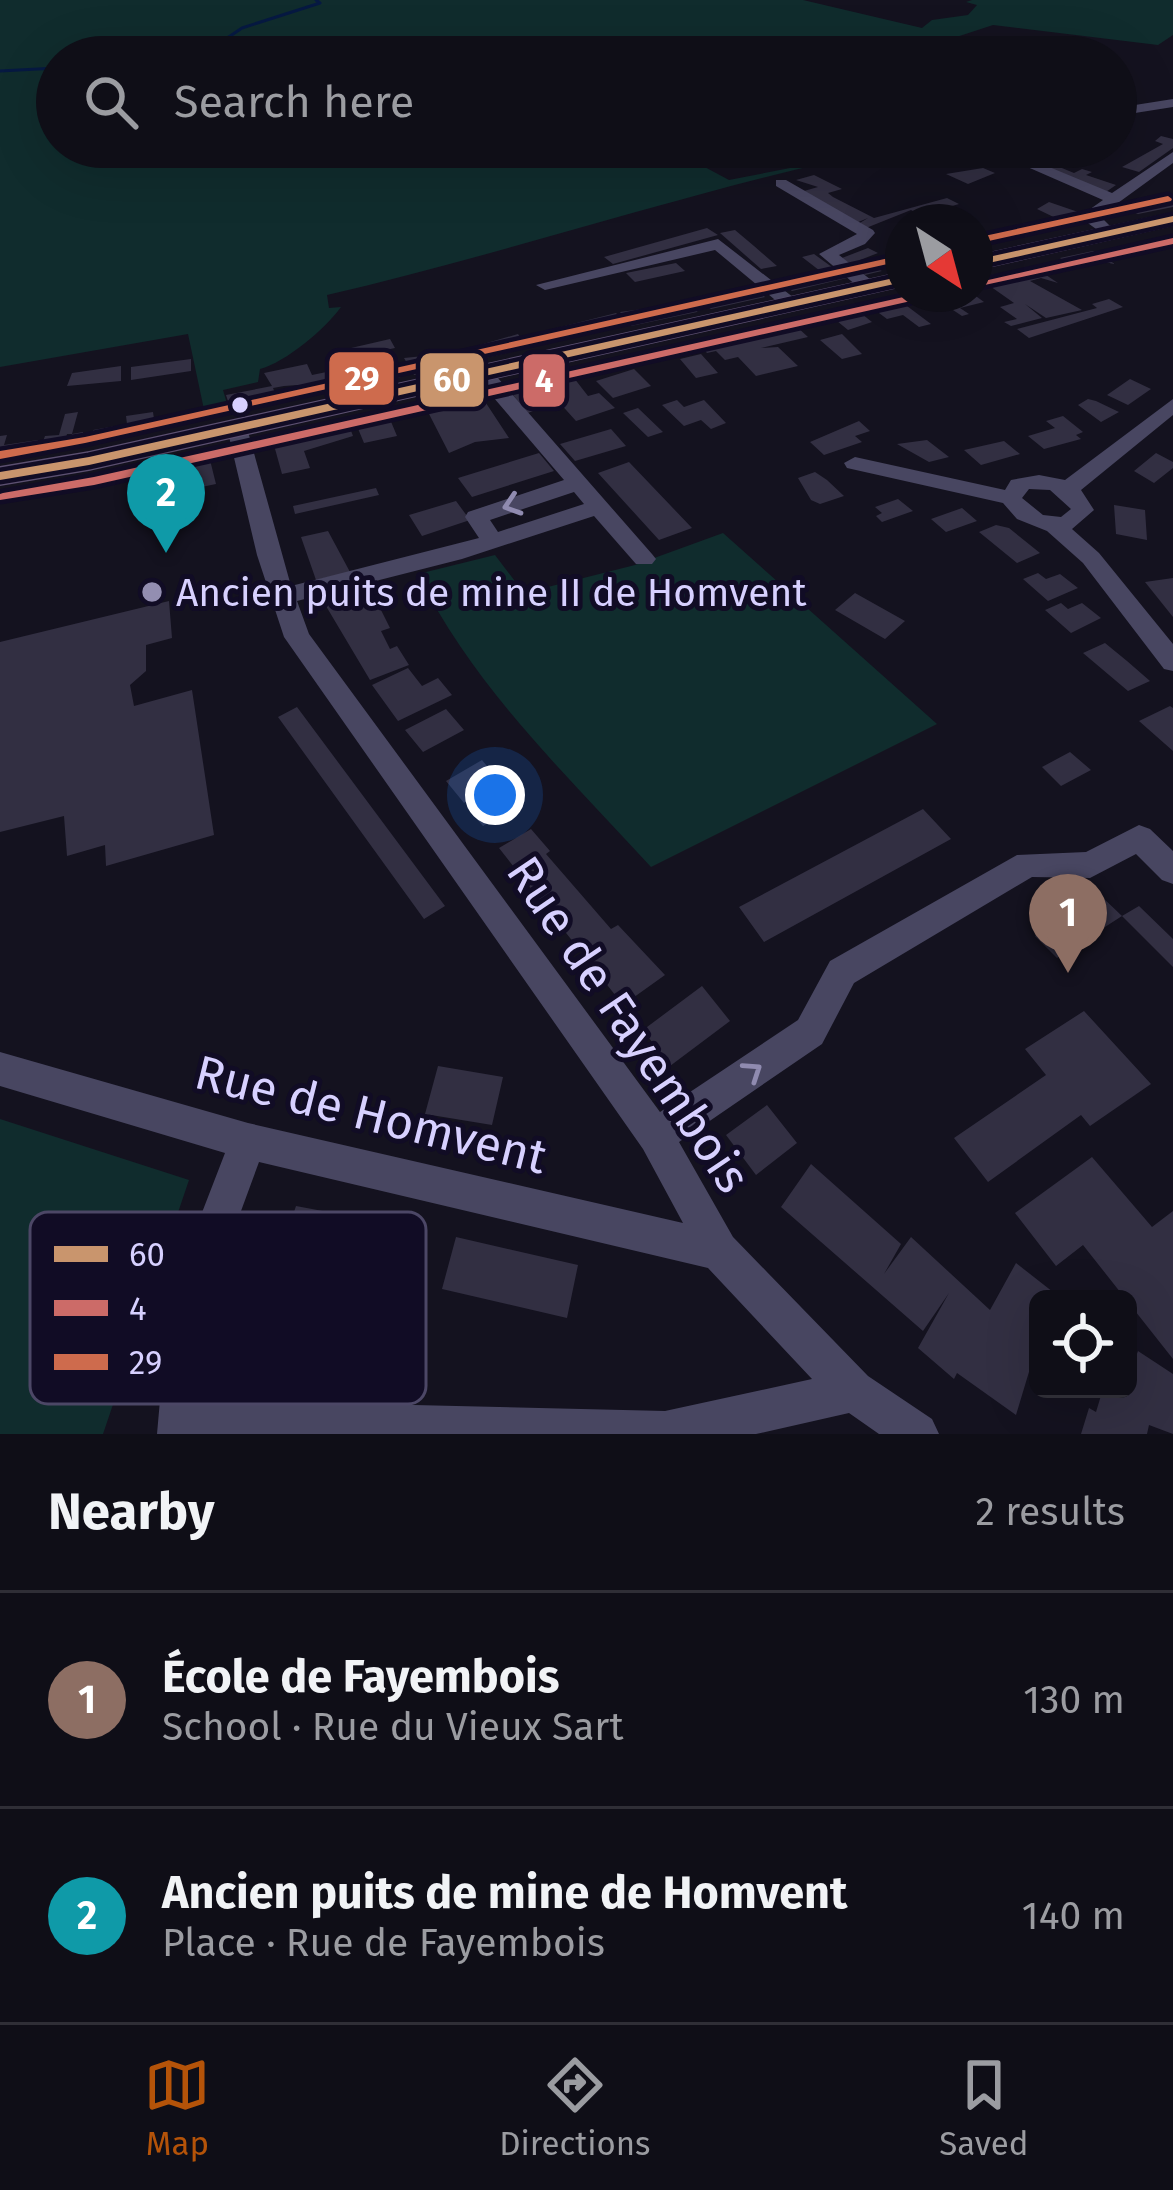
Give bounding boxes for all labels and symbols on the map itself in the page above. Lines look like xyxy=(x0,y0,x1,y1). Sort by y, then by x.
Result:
north arrow xyxy=(885,204,993,312)
line badge: 29 xyxy=(327,350,396,407)
line badge: 60 xyxy=(418,351,486,409)
line badge: 4 xyxy=(521,352,567,409)
text: 29 xyxy=(344,359,380,399)
text: 60 xyxy=(433,360,471,400)
text: 4 xyxy=(535,361,553,401)
unlabelled marker xyxy=(229,394,251,416)
pin: 2 xyxy=(127,454,205,553)
one-way arrow xyxy=(502,490,523,515)
place label: Ancien puits de mine II de Homvent xyxy=(176,570,807,616)
marker: Ancien puits de mine II de Homvent xyxy=(139,579,165,605)
your location xyxy=(465,765,525,825)
street label: Rue de Fayembois xyxy=(494,846,762,1204)
pin: 1 xyxy=(1029,874,1107,973)
street label: Rue de Homvent xyxy=(189,1043,553,1187)
one-way arrow xyxy=(740,1063,762,1085)
legend xyxy=(30,1212,426,1404)
text: 60 xyxy=(129,1235,165,1275)
text: 4 xyxy=(129,1289,147,1329)
text: 29 xyxy=(129,1343,162,1383)

